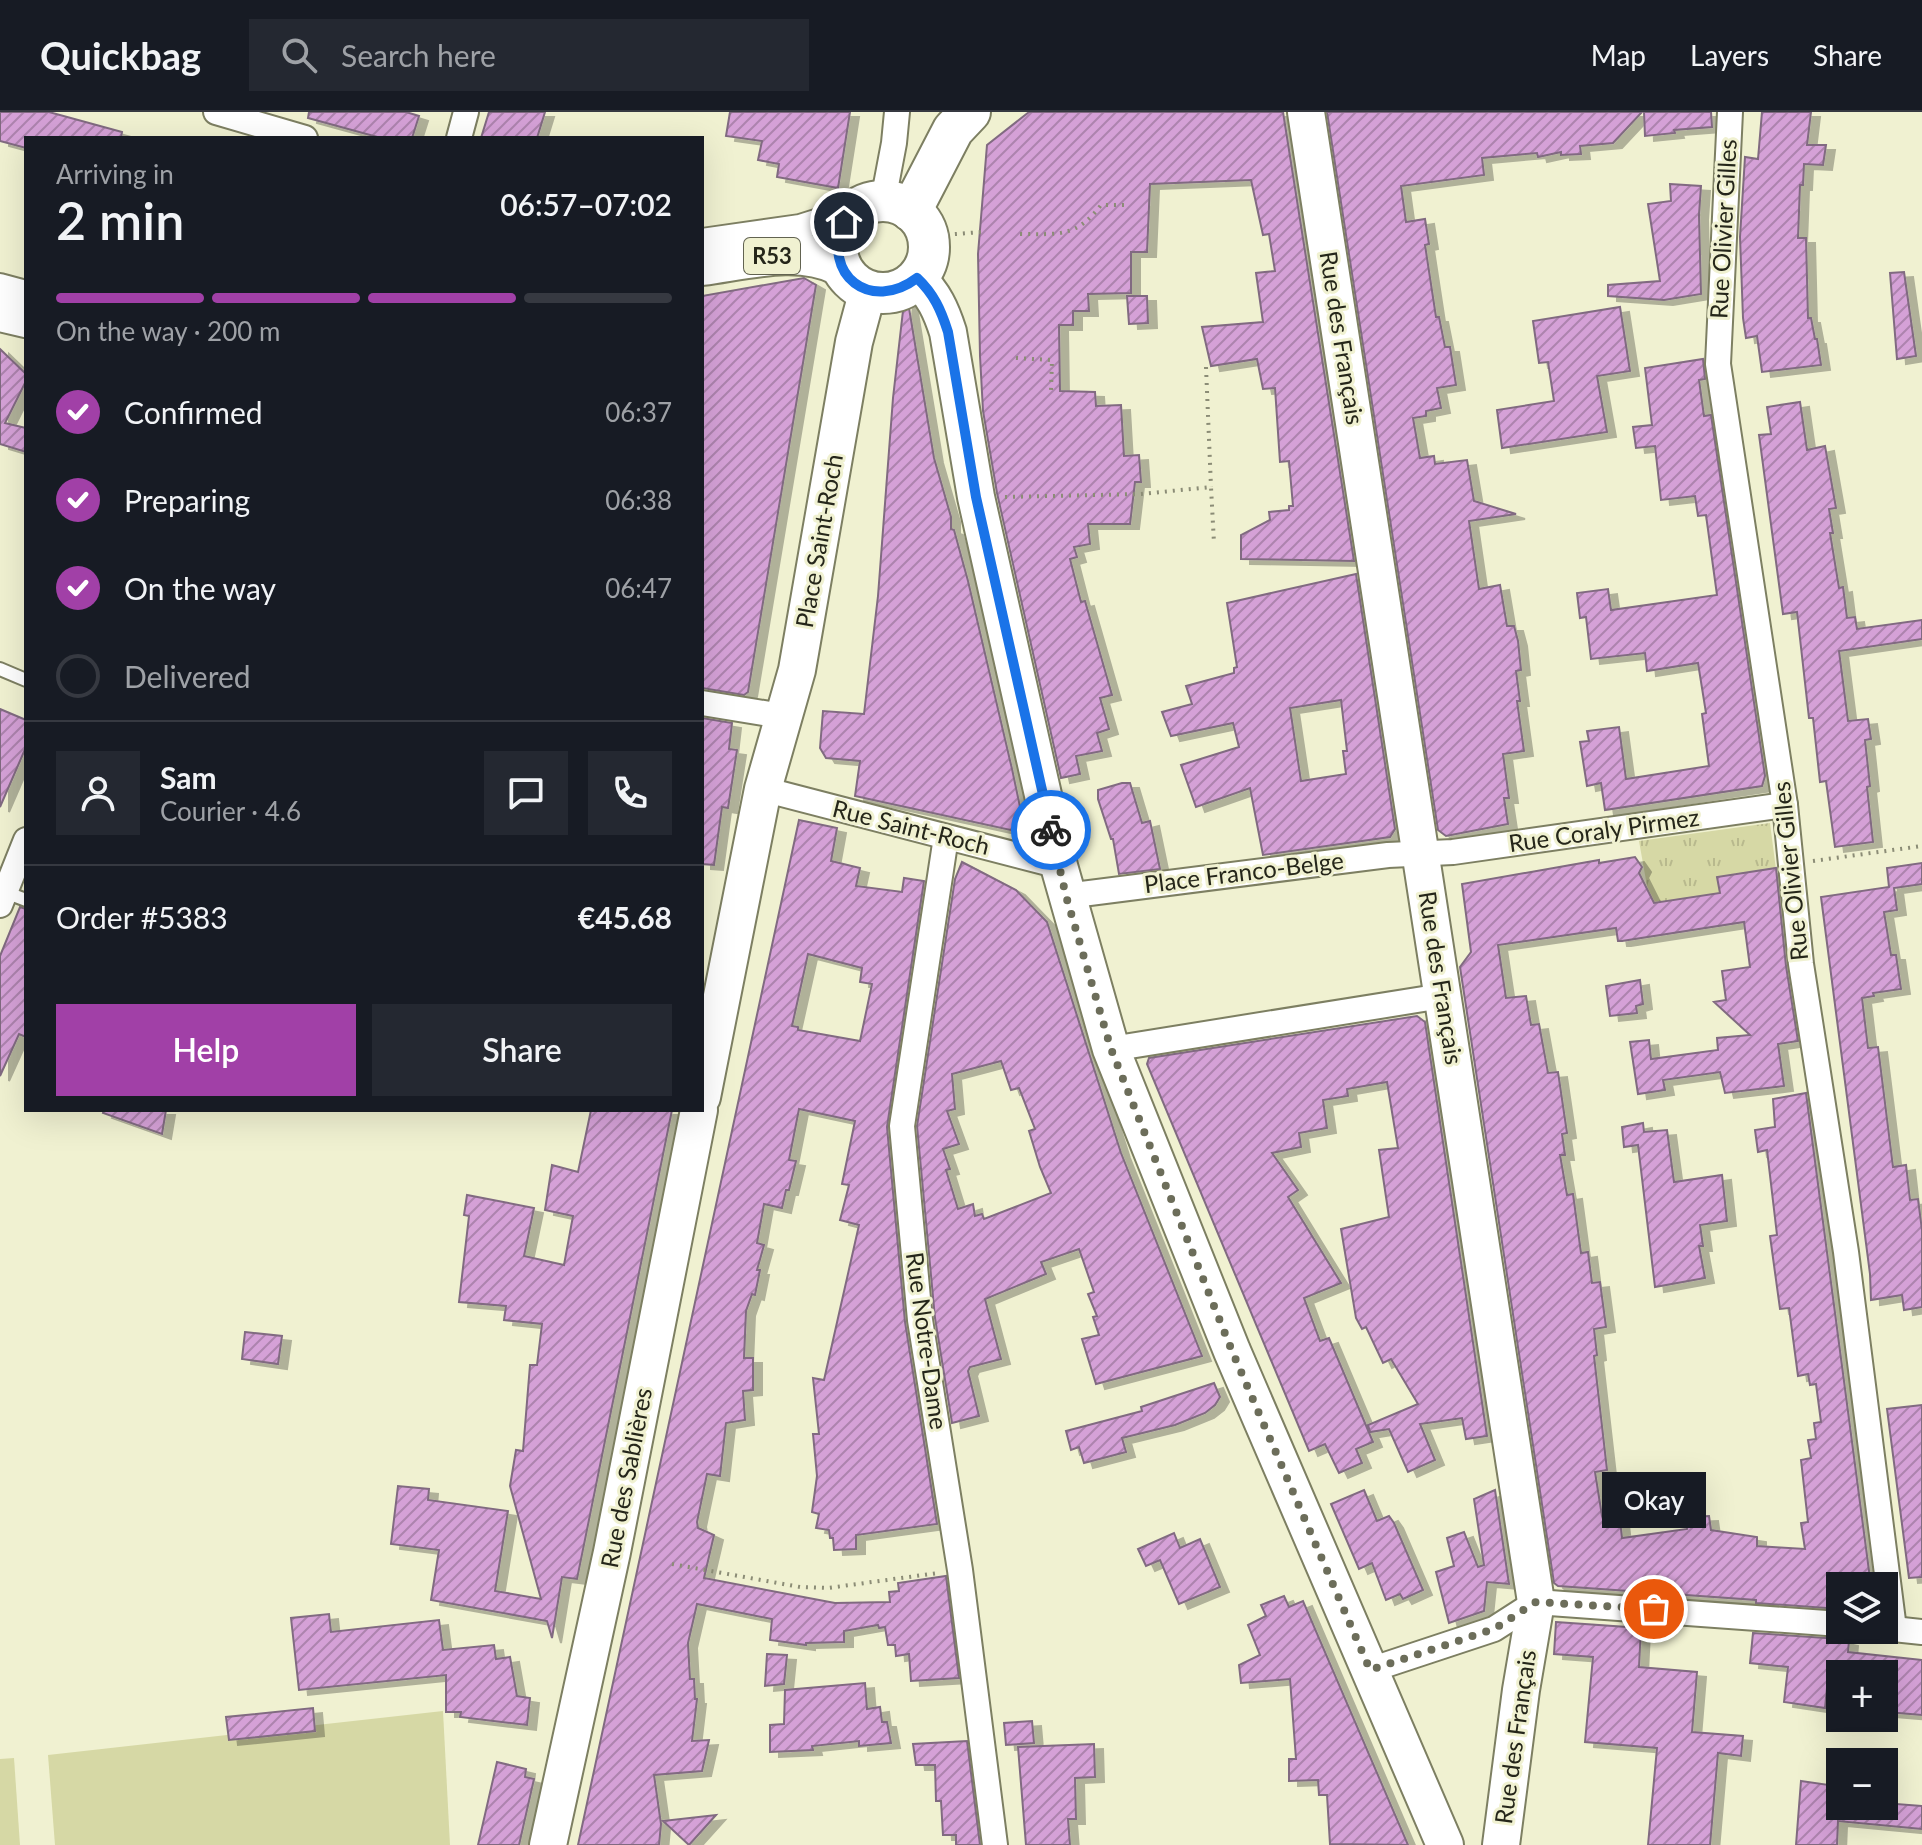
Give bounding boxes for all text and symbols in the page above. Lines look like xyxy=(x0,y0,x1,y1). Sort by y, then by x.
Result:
search box xyxy=(249,19,809,91)
text: Quickbag xyxy=(40,32,201,78)
icon: search xyxy=(277,33,321,77)
text: Search here xyxy=(341,37,496,73)
text: Map xyxy=(1591,38,1646,72)
text: Layers xyxy=(1690,38,1769,72)
text: Share xyxy=(1813,38,1882,72)
street label: Rue Olivier Gilles xyxy=(1703,138,1742,320)
text: Arriving in xyxy=(56,158,174,190)
text: 06:57–07:02 xyxy=(500,186,672,222)
pin xyxy=(810,188,878,256)
text: 2 min xyxy=(56,189,184,251)
icon: home xyxy=(822,200,866,244)
road number: R53 xyxy=(744,238,800,274)
street label: Rue des Français xyxy=(1314,249,1371,427)
text: On the way · 200 m xyxy=(56,315,280,347)
icon: check xyxy=(56,390,100,434)
text: Confirmed xyxy=(124,394,263,430)
text: 06:37 xyxy=(605,396,672,428)
street label: Place Saint-Roch xyxy=(789,452,848,630)
icon: check xyxy=(56,478,100,522)
text: Preparing xyxy=(124,482,250,518)
text: 06:38 xyxy=(605,484,672,516)
icon: check xyxy=(56,566,100,610)
text: On the way xyxy=(124,570,276,606)
text: 06:47 xyxy=(605,572,672,604)
text: Delivered xyxy=(124,658,251,694)
button: person xyxy=(56,751,140,835)
button: chat xyxy=(484,751,568,835)
button: phone xyxy=(588,751,672,835)
text: Sam xyxy=(160,759,217,795)
street label: Rue Olivier Gilles xyxy=(1766,780,1813,962)
courier xyxy=(1011,790,1091,870)
street label: Rue Saint-Roch xyxy=(830,793,993,860)
text: Courier · 4.6 xyxy=(160,795,301,827)
street label: Rue Coraly Pirmez xyxy=(1507,802,1701,857)
icon: bike xyxy=(1029,808,1073,852)
street label: Place Franco-Belge xyxy=(1142,845,1345,898)
street label: Rue des Français xyxy=(1413,889,1470,1067)
text: Order #5383 xyxy=(56,899,228,935)
text: €45.68 xyxy=(578,899,672,935)
button: Help xyxy=(56,1004,356,1096)
button: Share xyxy=(372,1004,672,1096)
street label: Rue Notre-Dame xyxy=(901,1250,954,1431)
street label: Rue des Sablières xyxy=(594,1385,657,1570)
callout: Okay xyxy=(1602,1473,1706,1529)
text: Okay xyxy=(1624,1484,1684,1516)
map controls xyxy=(1826,1572,1898,1820)
button: layers xyxy=(1826,1572,1898,1644)
pin xyxy=(1620,1575,1688,1643)
icon: bag xyxy=(1632,1587,1676,1631)
street label: Rue des Français xyxy=(1488,1648,1541,1826)
button: + xyxy=(1826,1660,1898,1732)
button: − xyxy=(1826,1748,1898,1820)

